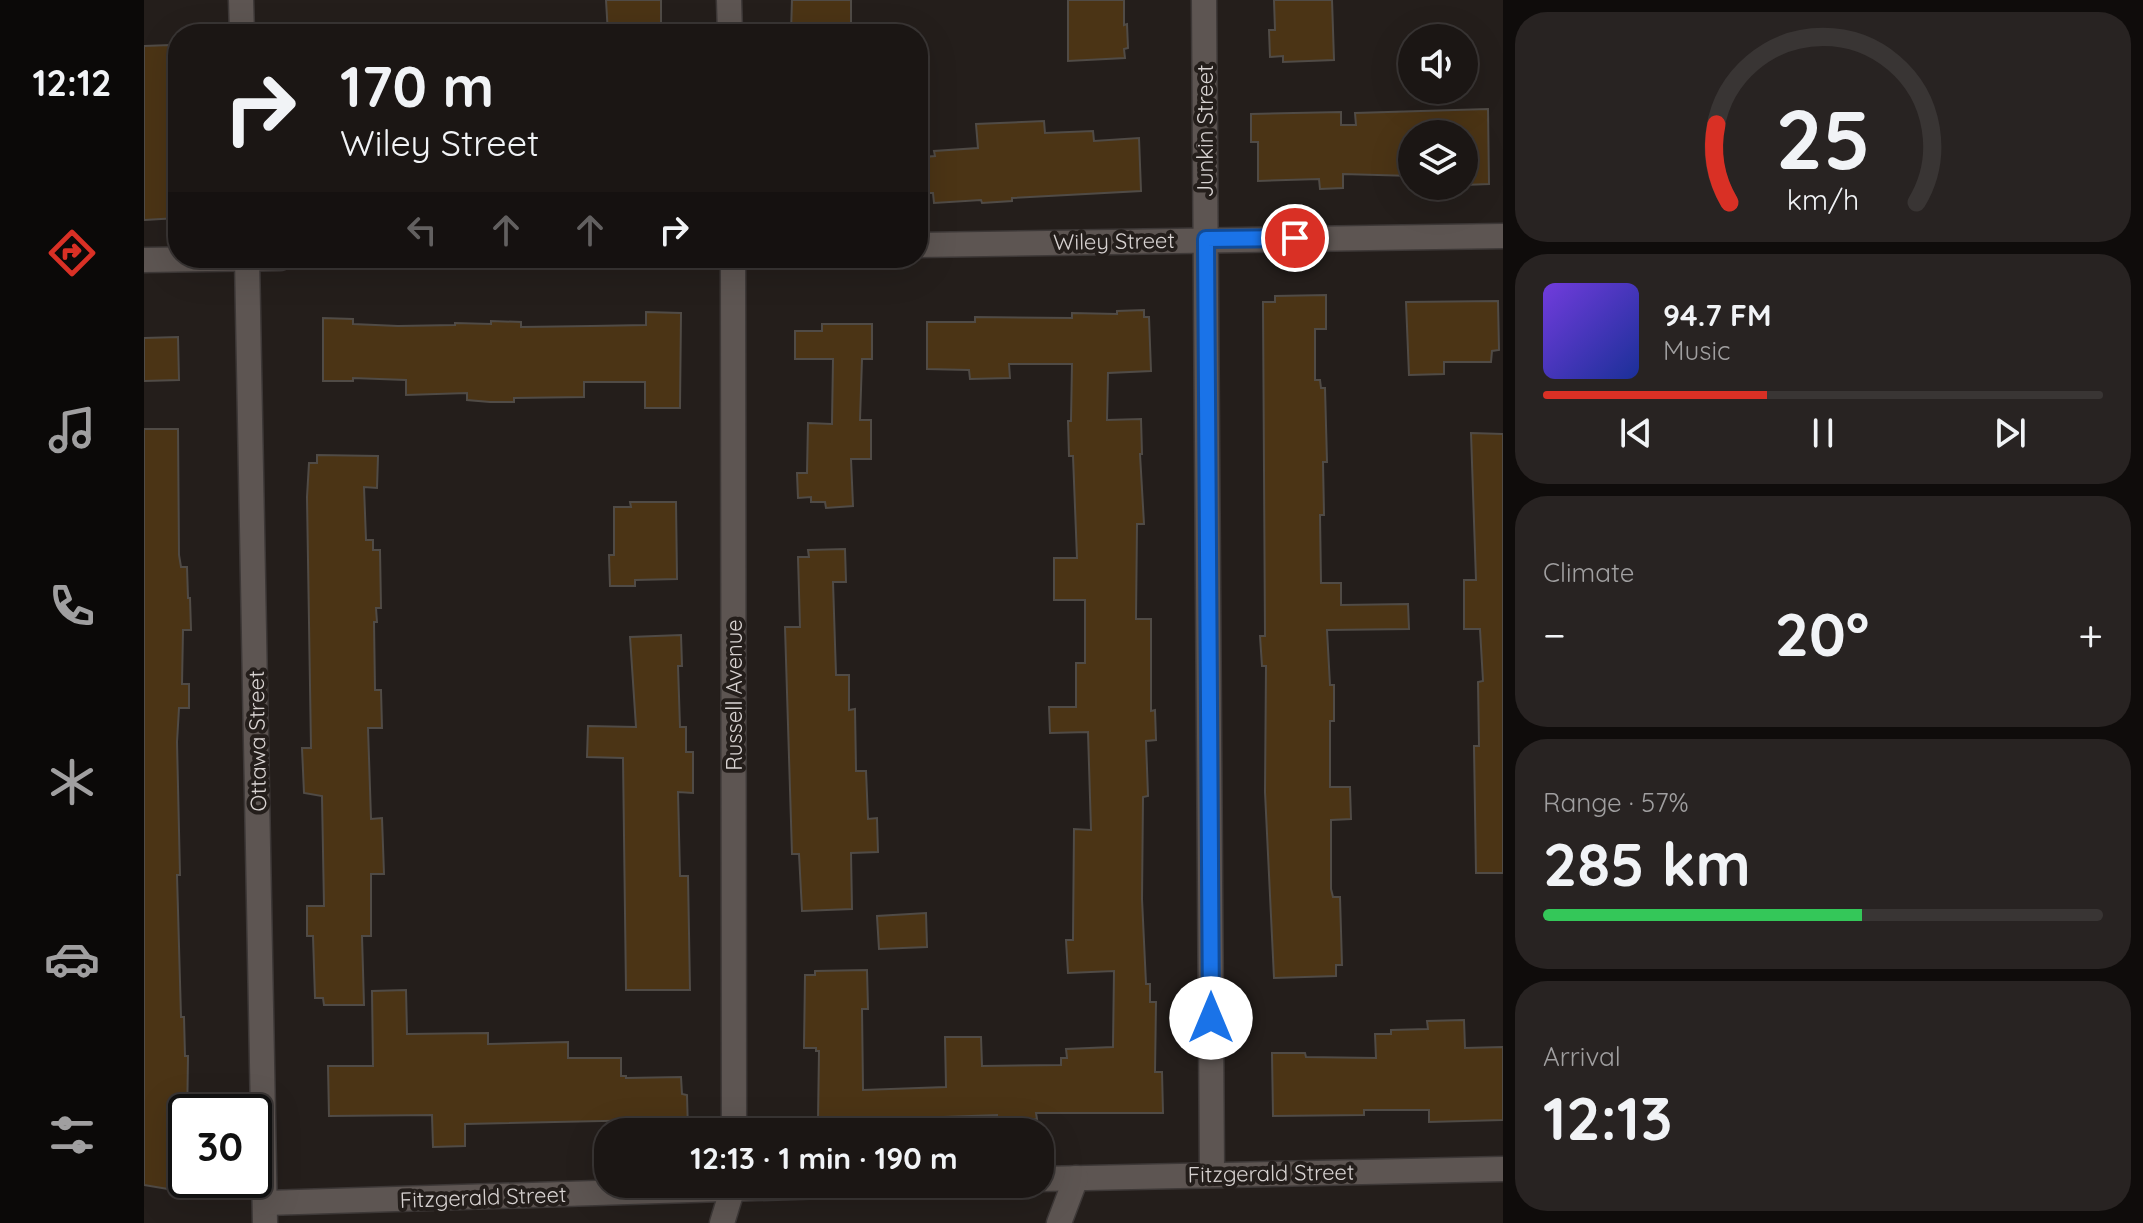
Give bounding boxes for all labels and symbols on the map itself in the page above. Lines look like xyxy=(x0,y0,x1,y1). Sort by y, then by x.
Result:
street label: Junkin Street xyxy=(1191,64,1219,198)
pin xyxy=(1261,204,1329,272)
street label: Wiley Street xyxy=(1053,226,1175,256)
street label: Russell Avenue xyxy=(720,619,748,771)
street label: Ottawa Street xyxy=(242,670,272,812)
position arrow xyxy=(1169,976,1253,1060)
speed limit sign: 30 xyxy=(168,1094,272,1198)
street label: Fitzgerald Street xyxy=(1187,1158,1355,1188)
street label: Fitzgerald Street xyxy=(399,1180,567,1214)

